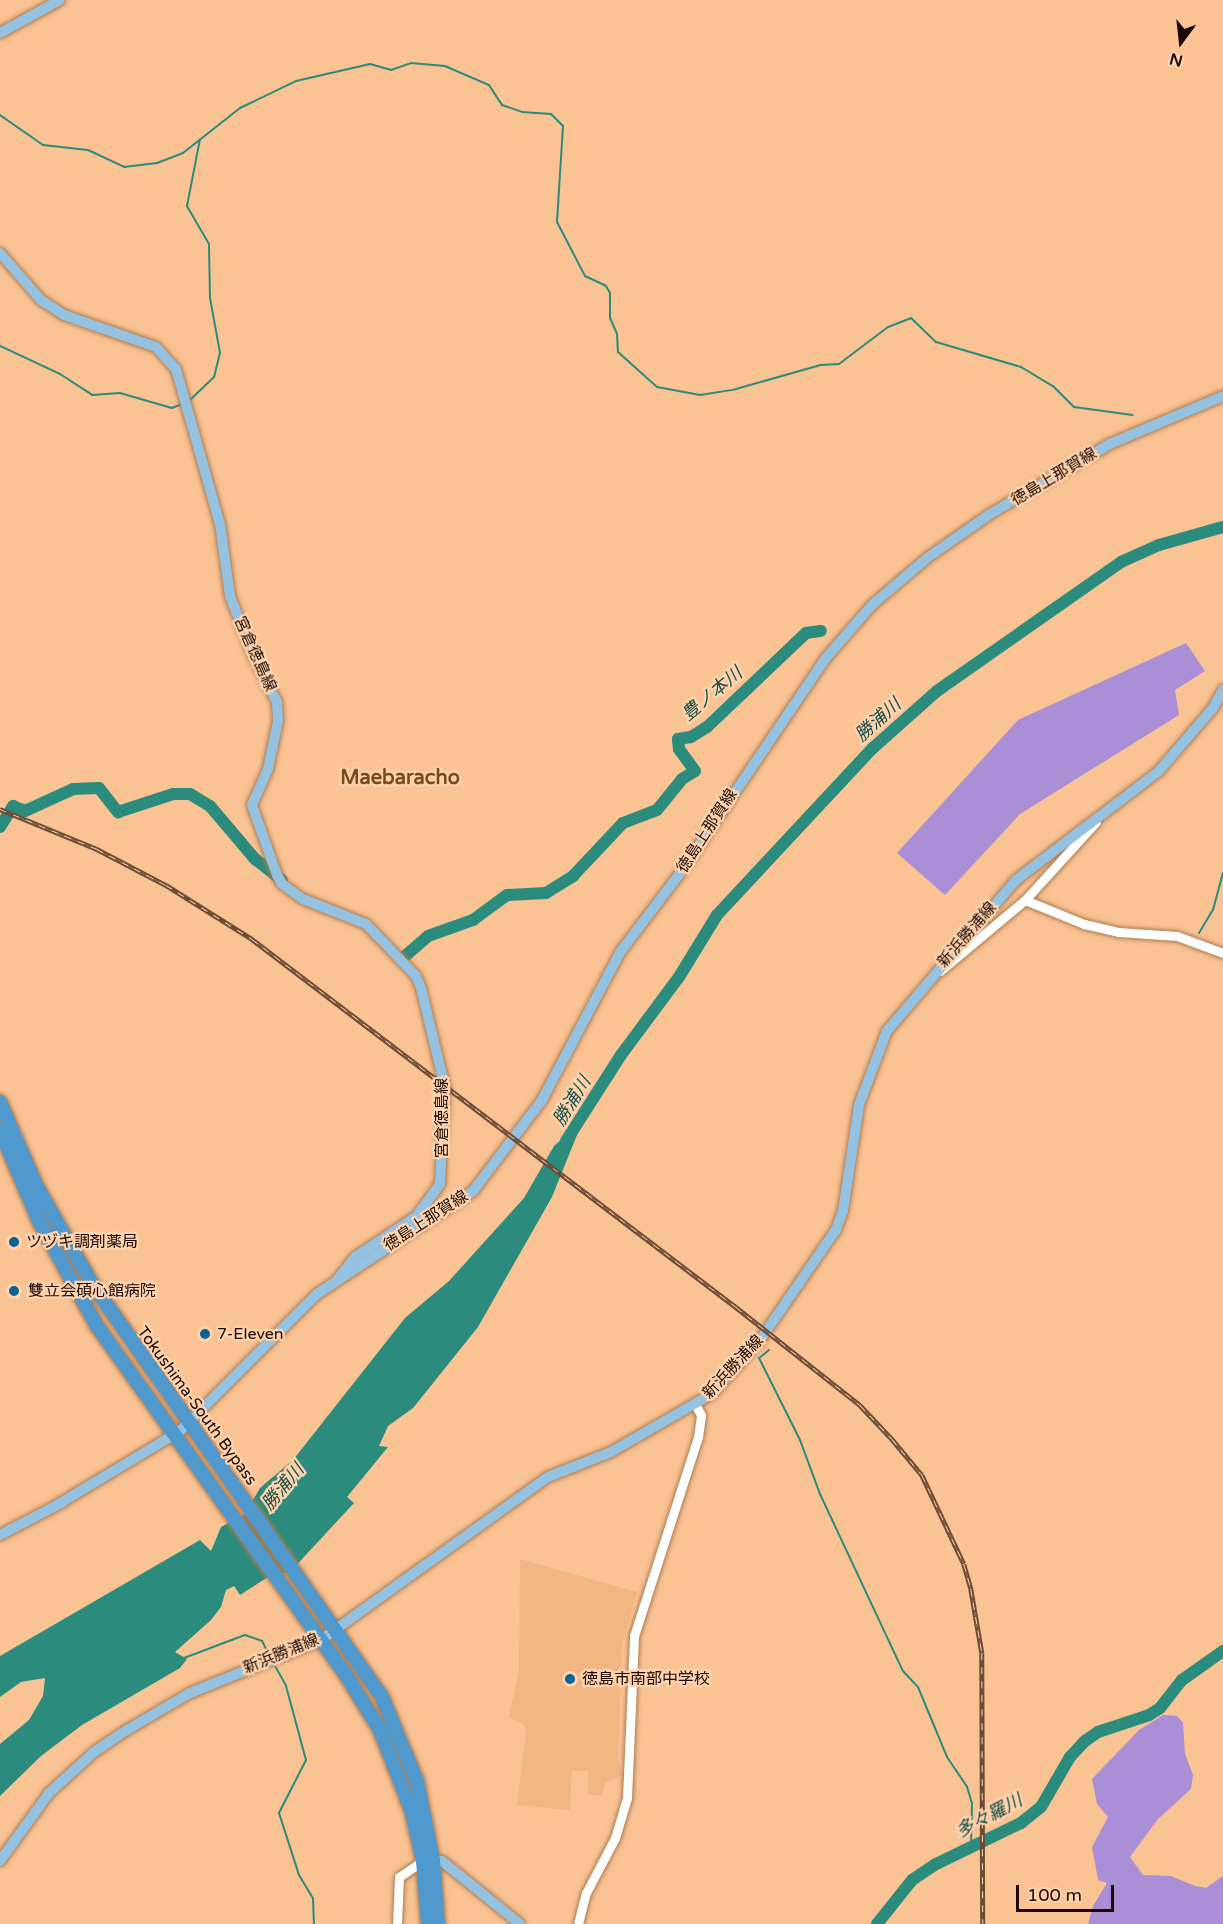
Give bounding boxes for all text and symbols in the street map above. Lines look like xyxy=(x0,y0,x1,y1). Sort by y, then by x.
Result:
north arrow xyxy=(1151,12,1211,72)
text: N xyxy=(1168,48,1185,71)
street label: 徳島上那賀線 xyxy=(1008,444,1100,510)
street label: 宮倉徳島線 xyxy=(230,614,280,694)
water label: 豊ノ本川 xyxy=(677,663,747,725)
water label: 勝浦川 xyxy=(851,694,905,746)
district label: Maebaracho xyxy=(340,766,460,790)
street label: 徳島上那賀線 xyxy=(673,786,741,876)
street label: 新浜勝浦線 xyxy=(934,899,1000,971)
water label: 勝浦川 xyxy=(549,1072,595,1130)
street label: 宮倉徳島線 xyxy=(432,1078,452,1158)
street label: 徳島上那賀線 xyxy=(381,1187,471,1255)
place label: ツヅキ調剤薬局 xyxy=(26,1232,138,1252)
marker: ツヅキ調剤薬局 xyxy=(7,1235,21,1249)
place label: 雙立会碩心館病院 xyxy=(28,1281,156,1301)
marker: 雙立会碩心館病院 xyxy=(5,1282,23,1300)
street label: Tokushima-South Bypass xyxy=(133,1323,261,1489)
place label: 7-Eleven xyxy=(217,1324,284,1344)
marker: 7-Eleven xyxy=(198,1327,212,1341)
street label: 新浜勝浦線 xyxy=(699,1331,767,1403)
water label: 勝浦川 xyxy=(257,1459,309,1515)
street label: 新浜勝浦線 xyxy=(240,1630,322,1678)
place label: 徳島市南部中学校 xyxy=(582,1669,710,1689)
marker: 徳島市南部中学校 xyxy=(563,1672,577,1686)
water label: 多々羅川 xyxy=(952,1790,1026,1842)
scale bar xyxy=(1019,1873,1116,1911)
text: 100 m xyxy=(1027,1884,1082,1906)

